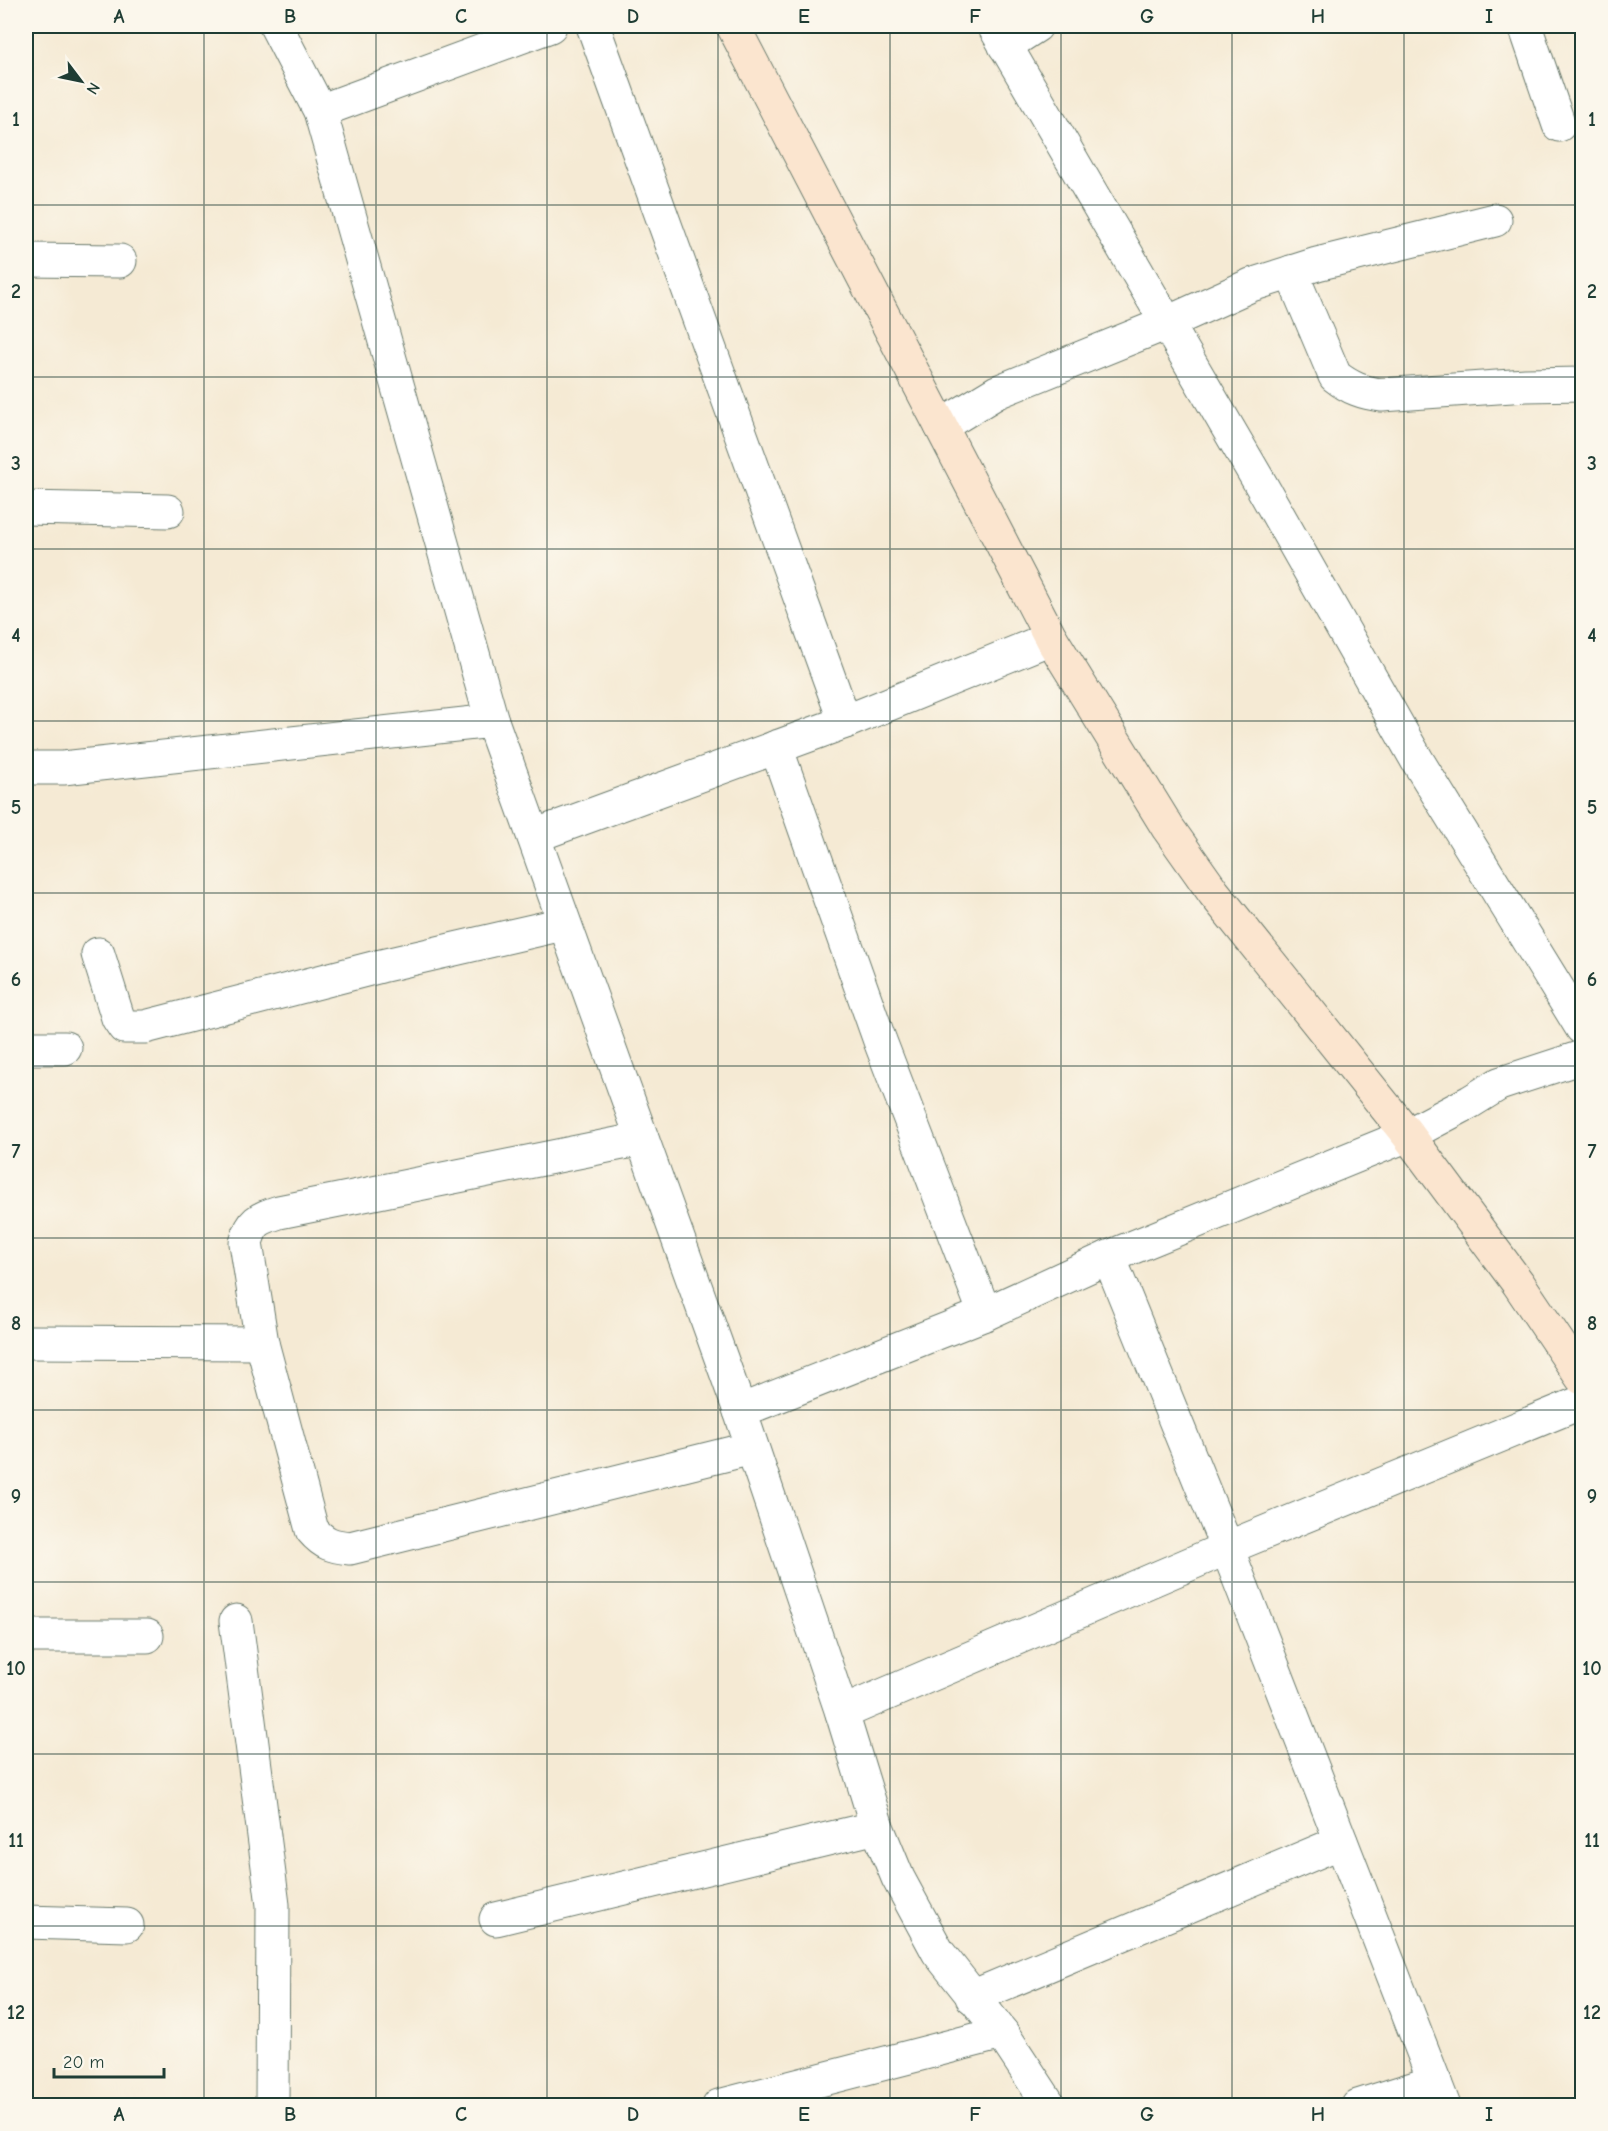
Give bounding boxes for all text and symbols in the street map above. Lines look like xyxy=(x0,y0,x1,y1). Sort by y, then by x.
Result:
text: A xyxy=(113,5,125,28)
text: B xyxy=(284,5,296,28)
text: C xyxy=(455,5,467,28)
text: D xyxy=(627,5,639,28)
text: E xyxy=(798,5,810,28)
text: F xyxy=(969,5,981,28)
text: G xyxy=(1140,5,1154,28)
text: H xyxy=(1311,5,1325,28)
text: I xyxy=(1485,5,1493,28)
north arrow xyxy=(51,51,111,111)
text: N xyxy=(82,79,103,98)
text: 1 xyxy=(12,108,20,131)
text: 1 xyxy=(1588,108,1596,131)
text: 2 xyxy=(11,280,21,303)
text: 2 xyxy=(1587,280,1597,303)
text: 3 xyxy=(11,452,21,475)
text: 3 xyxy=(1587,452,1597,475)
text: 4 xyxy=(11,624,21,647)
text: 4 xyxy=(1587,624,1597,647)
text: 5 xyxy=(11,796,21,819)
text: 5 xyxy=(1587,796,1597,819)
text: 6 xyxy=(11,968,21,991)
text: 6 xyxy=(1587,968,1597,991)
text: 7 xyxy=(12,1140,21,1163)
text: 7 xyxy=(1588,1140,1597,1163)
text: 8 xyxy=(11,1312,21,1335)
text: 8 xyxy=(1587,1312,1597,1335)
text: 9 xyxy=(11,1485,21,1508)
text: 9 xyxy=(1587,1485,1597,1508)
text: 10 xyxy=(6,1657,26,1680)
text: 10 xyxy=(1582,1657,1602,1680)
text: 11 xyxy=(8,1829,24,1852)
text: 11 xyxy=(1584,1829,1600,1852)
text: 12 xyxy=(7,2001,25,2024)
text: 12 xyxy=(1583,2001,1601,2024)
scale bar xyxy=(54,2041,164,2079)
text: 20 m xyxy=(63,2052,104,2073)
text: A xyxy=(113,2103,125,2126)
text: B xyxy=(284,2103,296,2126)
text: C xyxy=(455,2103,467,2126)
text: D xyxy=(627,2103,639,2126)
text: E xyxy=(798,2103,810,2126)
text: F xyxy=(969,2103,981,2126)
text: G xyxy=(1140,2103,1154,2126)
text: H xyxy=(1311,2103,1325,2126)
text: I xyxy=(1485,2103,1493,2126)

